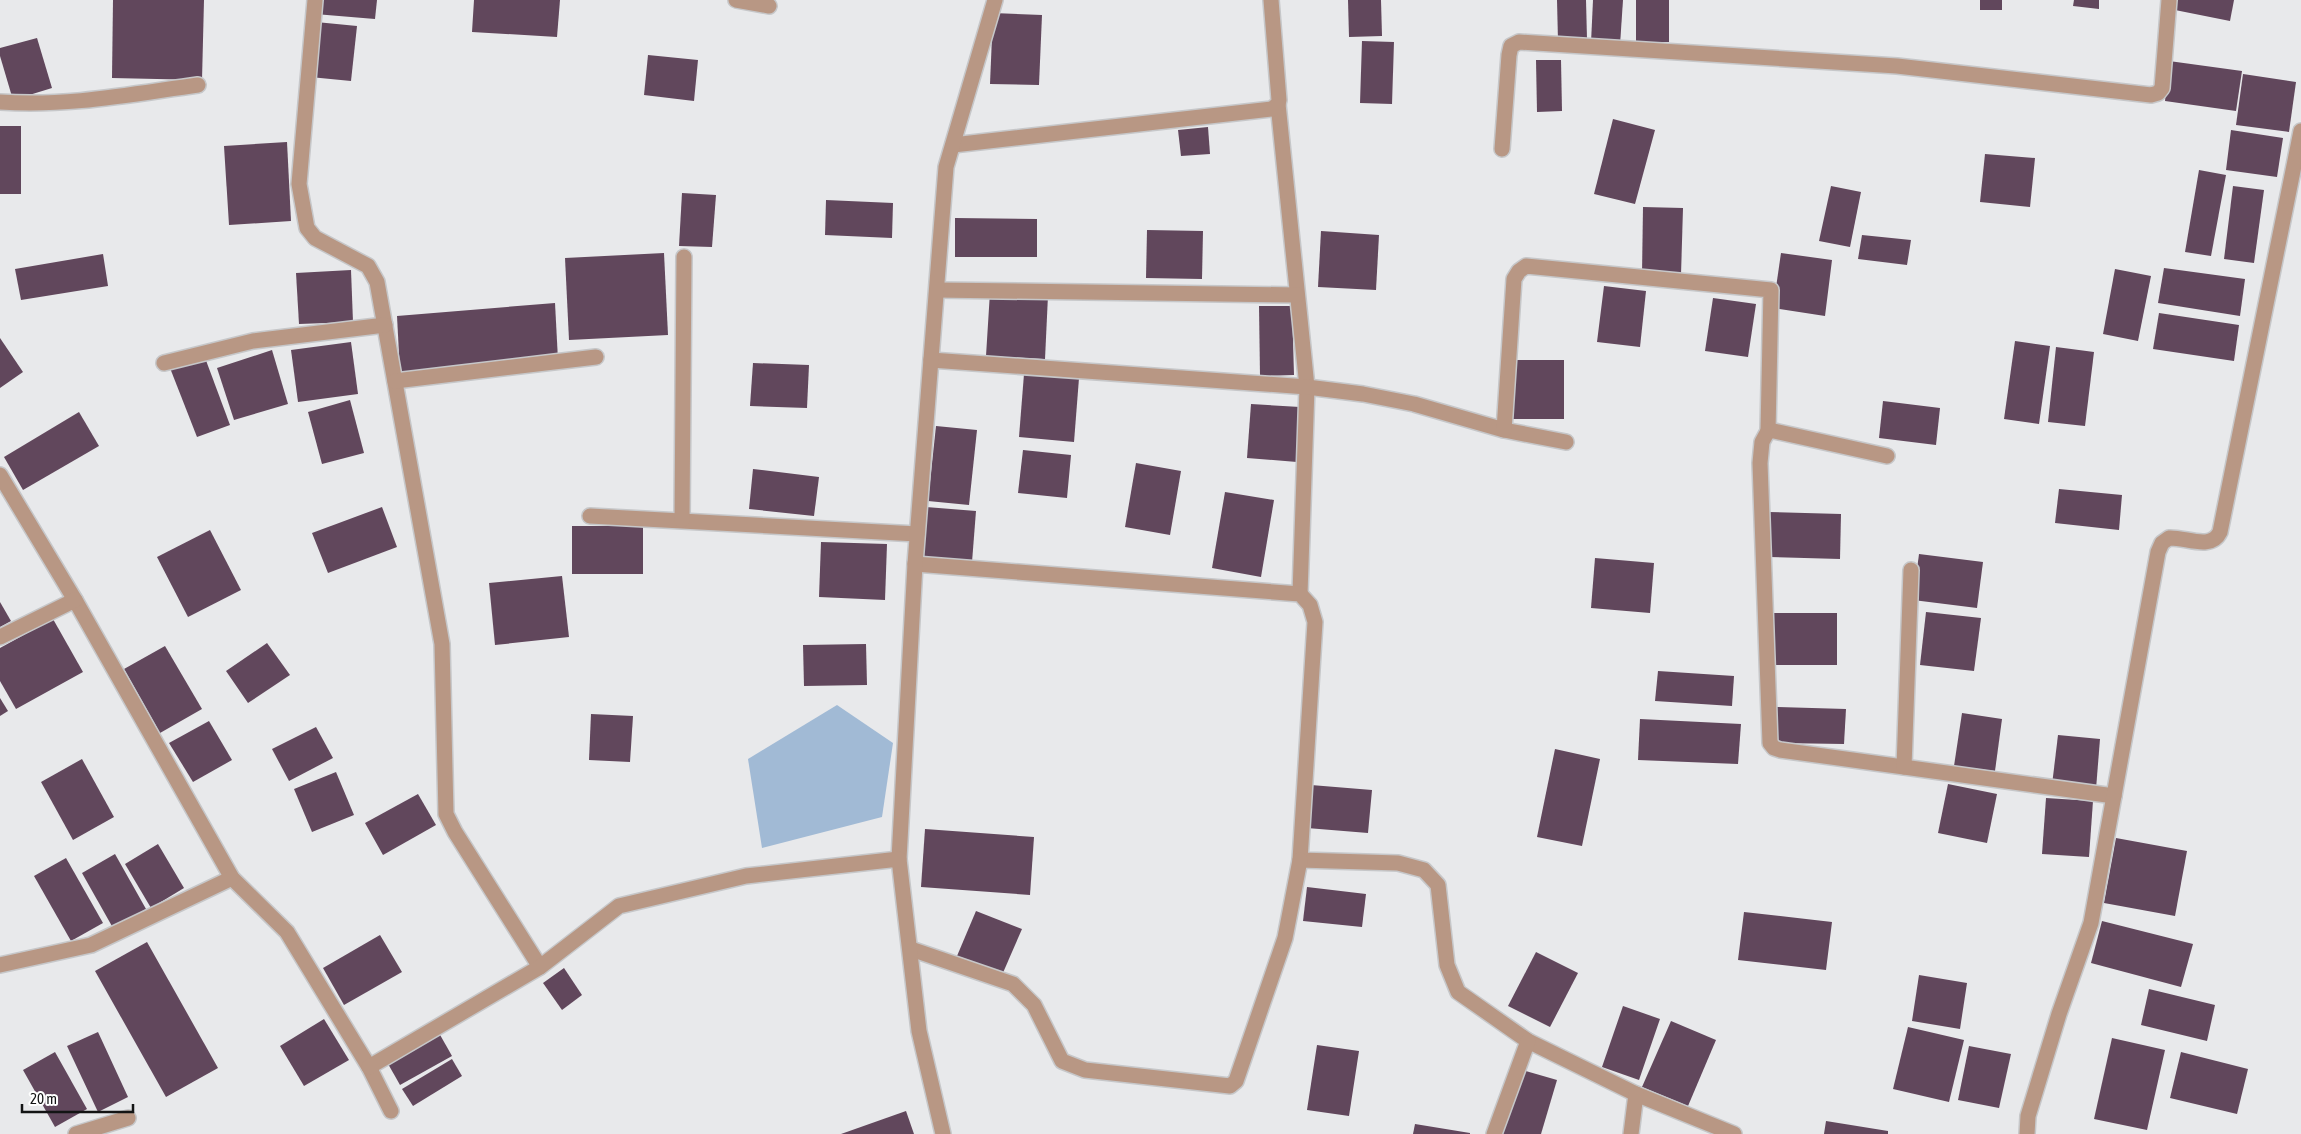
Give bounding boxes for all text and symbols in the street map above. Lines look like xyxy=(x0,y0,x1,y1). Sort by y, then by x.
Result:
scale bar xyxy=(22,1082,134,1114)
text: 20 m xyxy=(30,1090,57,1107)

